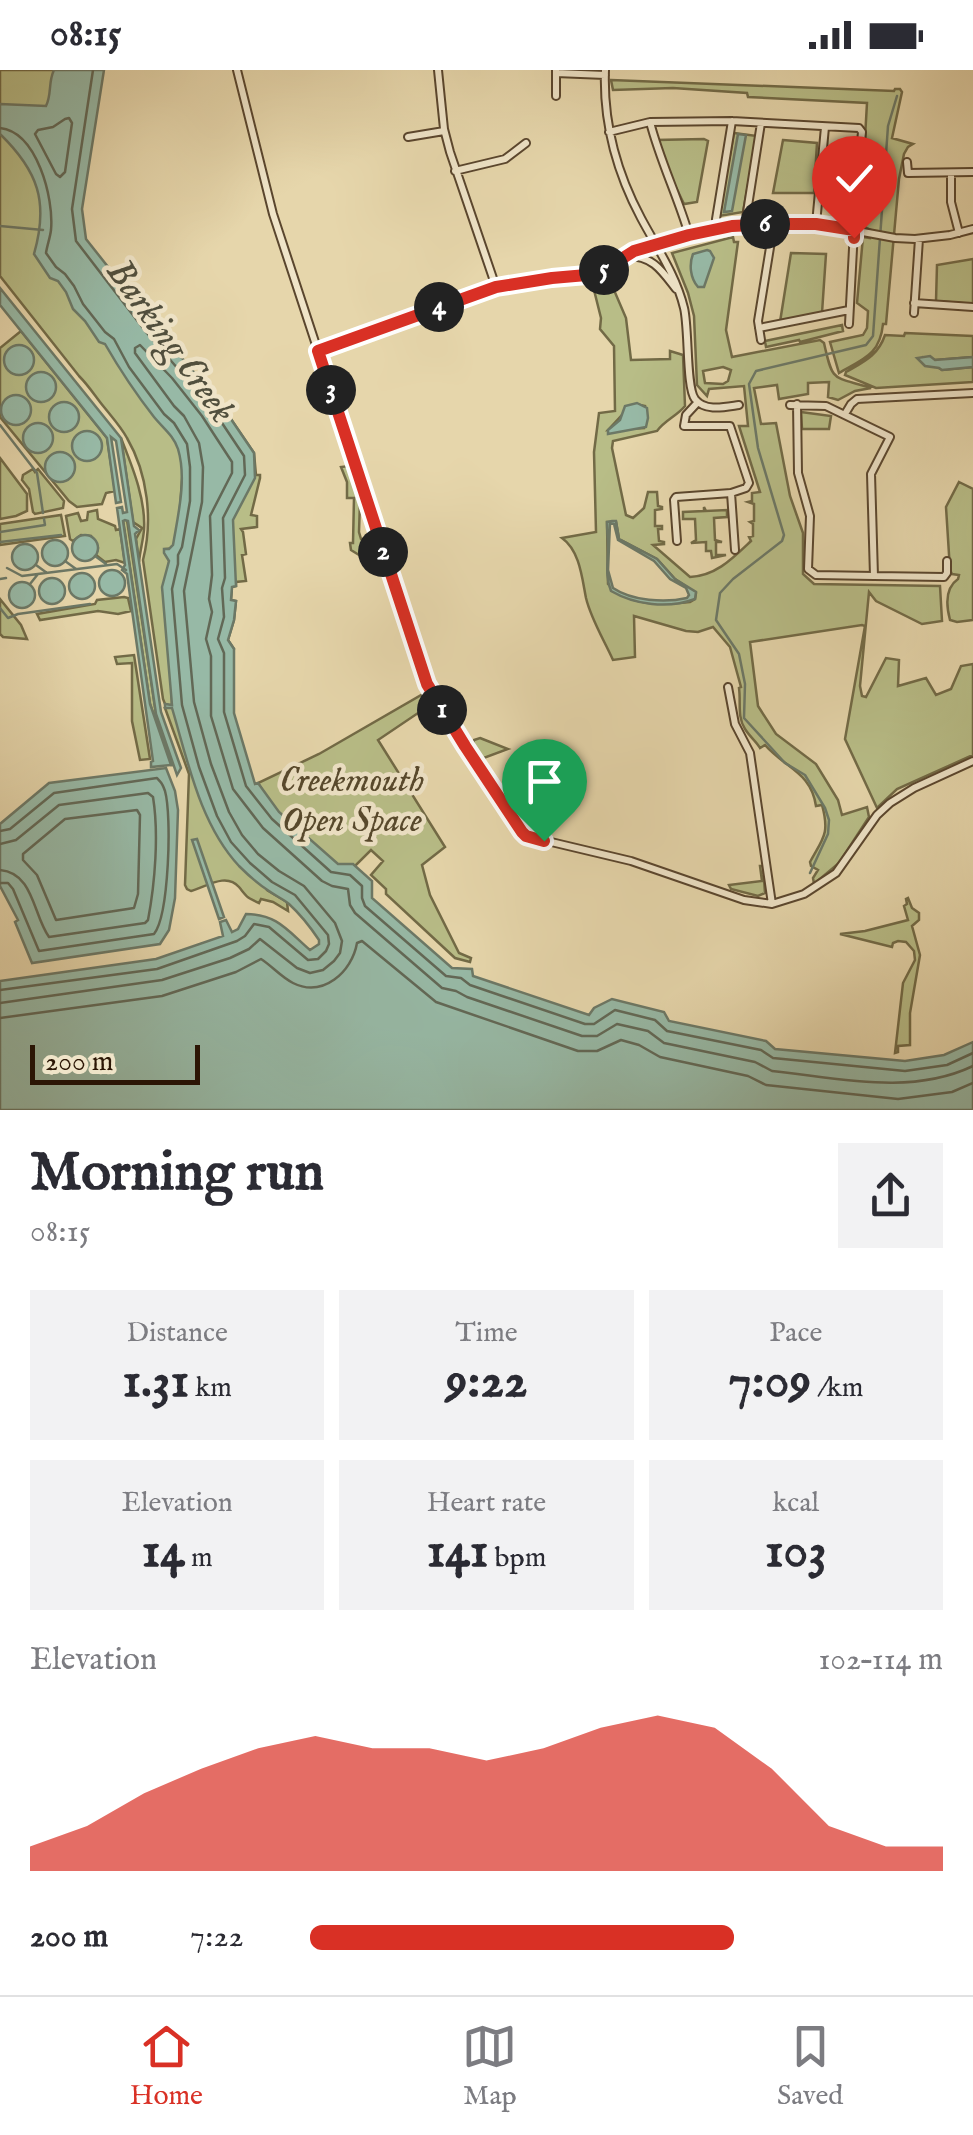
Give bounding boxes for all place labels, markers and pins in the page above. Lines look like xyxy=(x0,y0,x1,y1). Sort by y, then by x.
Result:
pin xyxy=(812,136,897,239)
pin: 6 xyxy=(740,199,790,249)
pin: 5 xyxy=(579,245,629,295)
pin: 4 xyxy=(414,282,464,332)
pin: 3 xyxy=(306,365,356,415)
pin: 2 xyxy=(358,527,408,577)
pin: 1 xyxy=(417,685,467,735)
pin xyxy=(502,739,587,842)

